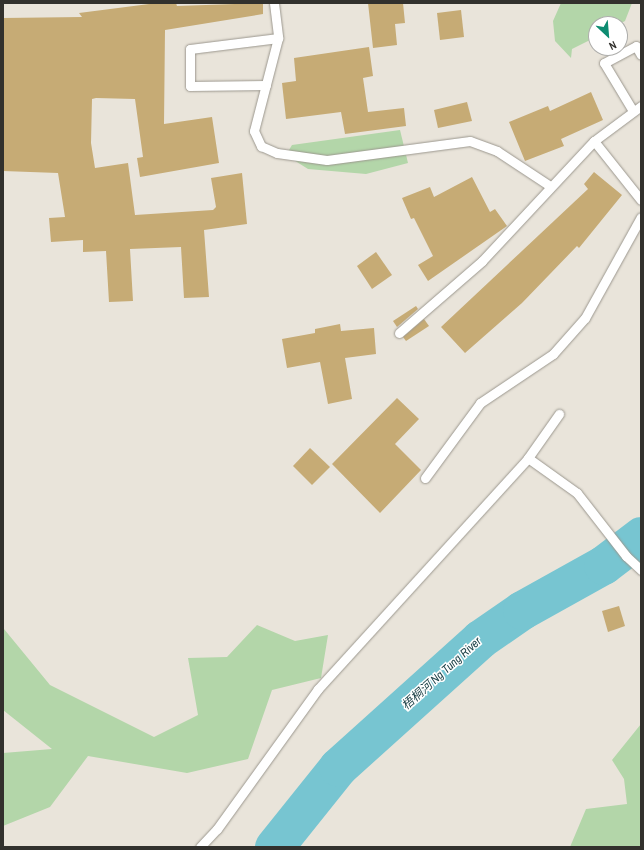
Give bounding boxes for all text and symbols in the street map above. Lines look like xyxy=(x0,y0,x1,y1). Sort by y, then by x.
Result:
north arrow xyxy=(588,16,628,56)
text: N xyxy=(607,38,619,54)
water label: 梧桐河 Ng Tung River xyxy=(399,635,485,713)

